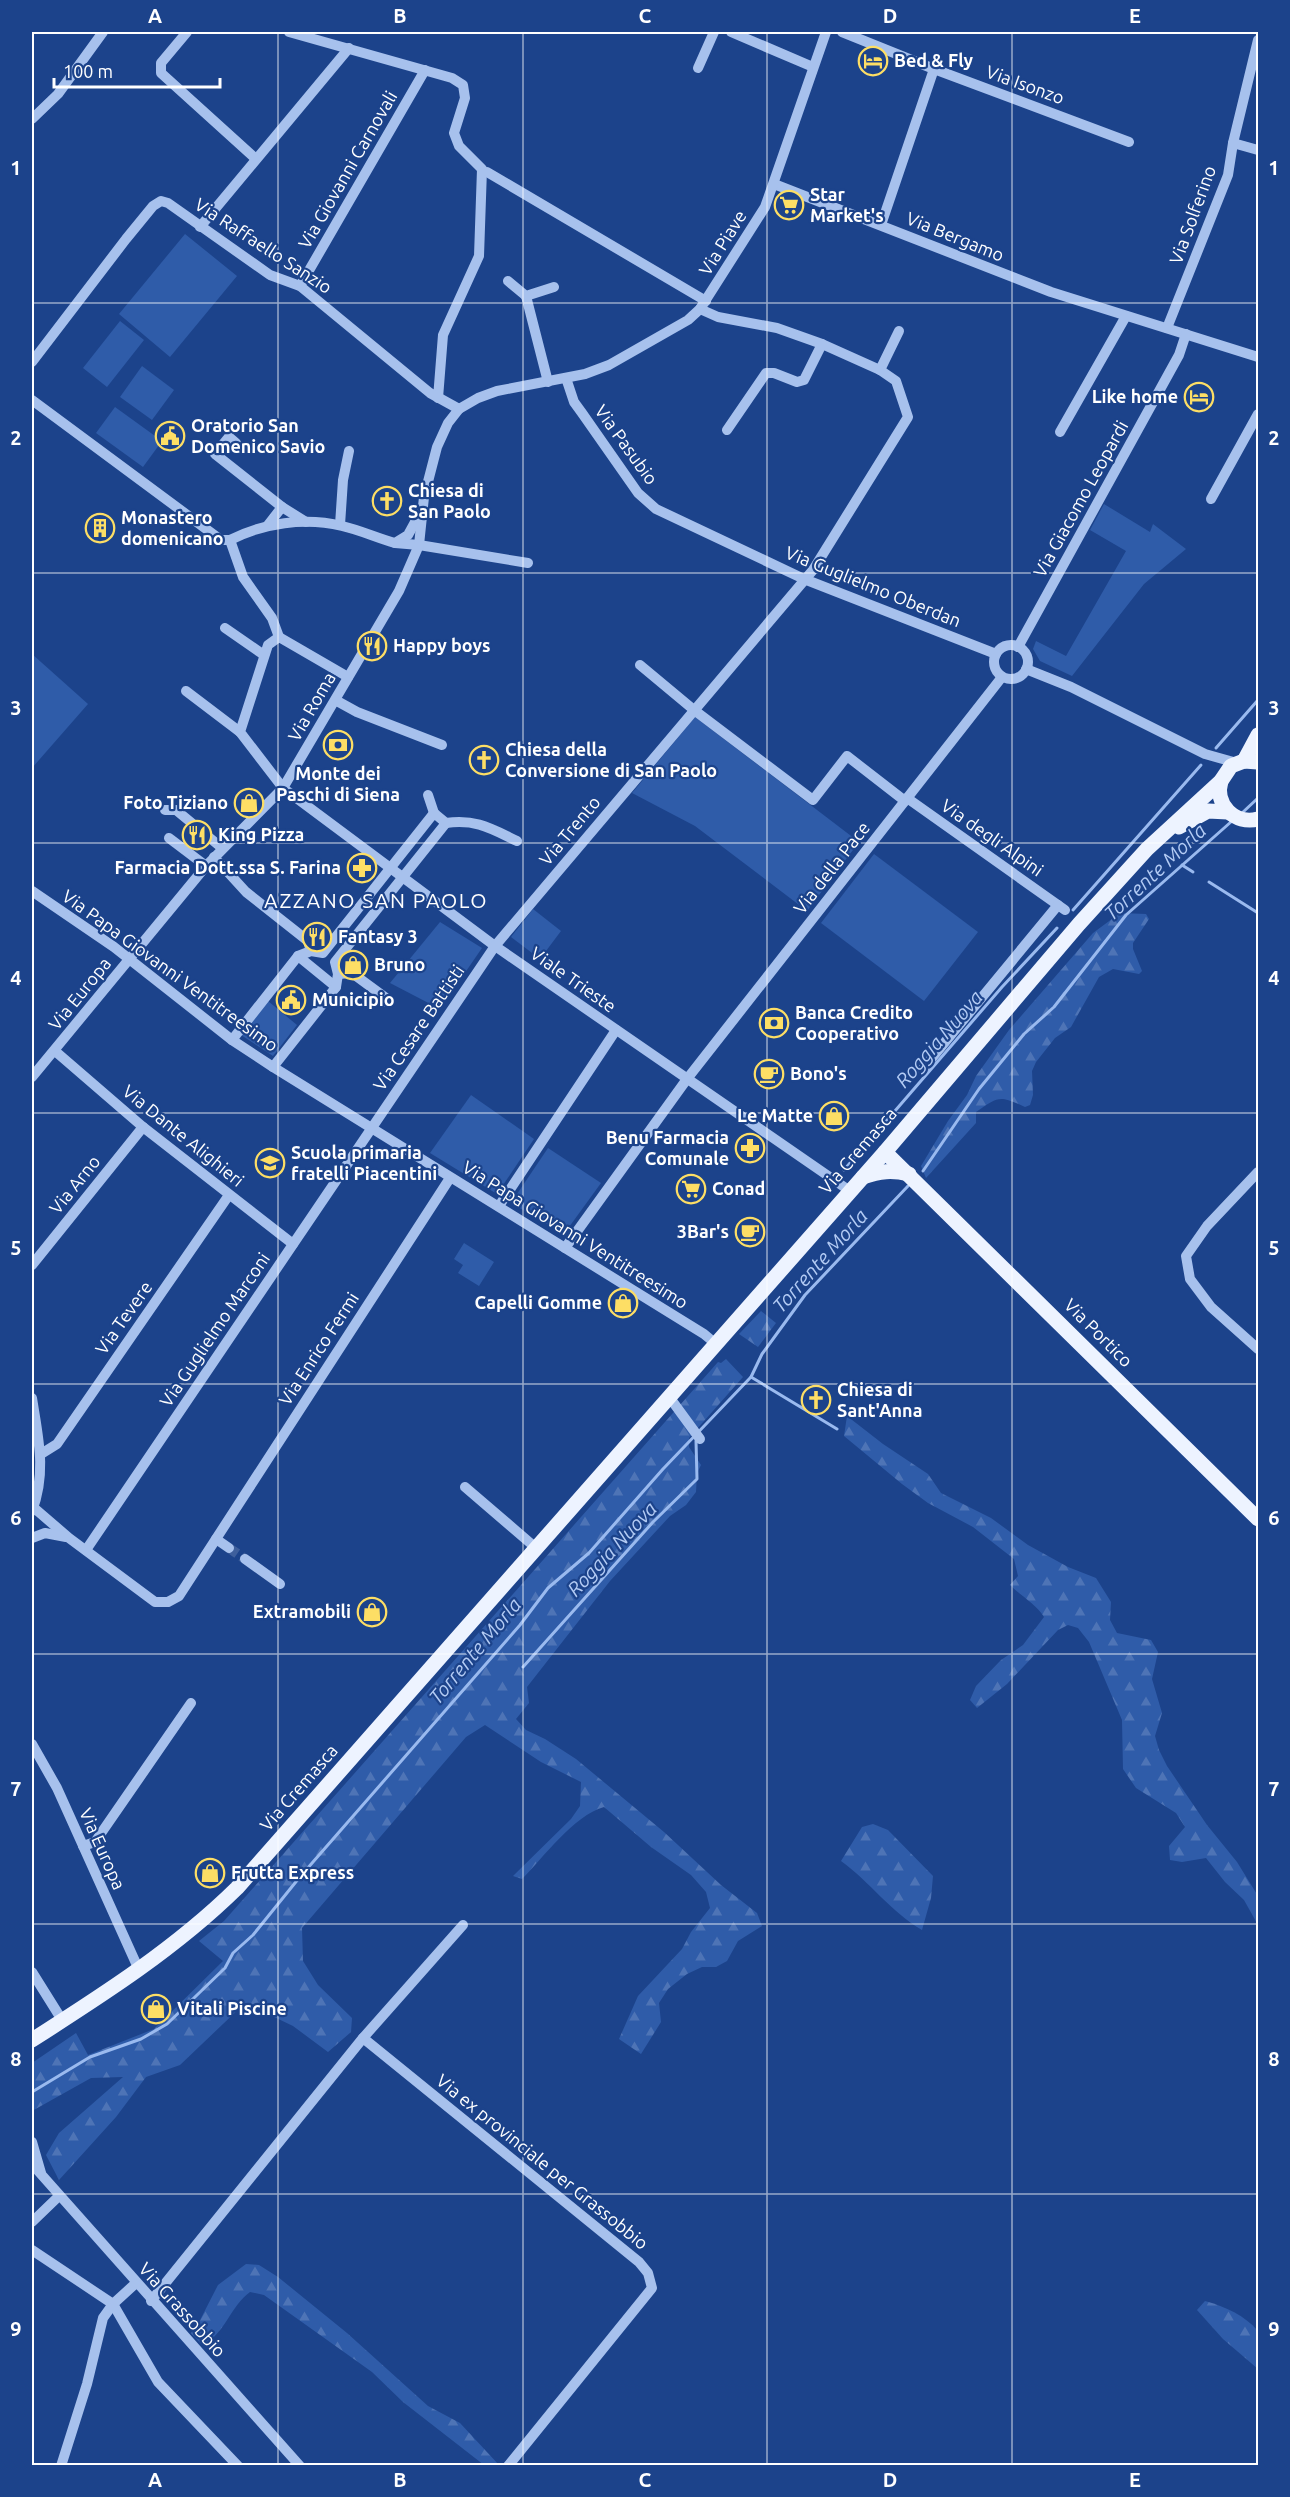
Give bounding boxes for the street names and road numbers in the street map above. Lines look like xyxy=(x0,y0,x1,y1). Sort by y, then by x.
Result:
street label: Via Isonzo xyxy=(984,61,1067,107)
street label: Via Giovanni Carnovali xyxy=(294,87,400,252)
street label: Via Solferino xyxy=(1165,163,1219,267)
street label: Via Raffaello Sanzio xyxy=(191,193,336,297)
street label: Via Piave xyxy=(694,206,750,279)
street label: Via Bergamo xyxy=(904,207,1007,265)
street label: Via Pasubio xyxy=(591,401,662,488)
street label: Via Giacomo Leopardi xyxy=(1029,417,1131,580)
street label: Via Guglielmo Oberdan xyxy=(783,542,964,630)
street label: Via Roma xyxy=(283,668,339,745)
street label: Via Trento xyxy=(535,792,604,869)
street label: Via degli Alpini xyxy=(938,795,1047,880)
street label: Via della Pace xyxy=(789,817,873,917)
street label: Via Papa Giovanni Ventitreesimo xyxy=(59,885,282,1055)
street label: Viale Trieste xyxy=(527,942,620,1016)
street label: Via Europa xyxy=(44,953,114,1034)
street label: Via Cesare Battisti xyxy=(369,961,468,1094)
street label: Via Dante Alighieri xyxy=(119,1080,248,1190)
street label: Via Cremasca xyxy=(814,1103,900,1198)
street label: Via Arno xyxy=(45,1151,104,1218)
street label: Via Papa Giovanni Ventitreesimo xyxy=(459,1156,692,1312)
street label: Via Guglielmo Marconi xyxy=(155,1249,273,1410)
street label: Via Tevere xyxy=(91,1277,156,1358)
street label: Via Enrico Fermi xyxy=(274,1288,362,1409)
street label: Via Portico xyxy=(1061,1294,1137,1370)
street label: Via Cremasca xyxy=(255,1740,341,1835)
street label: Via Europa xyxy=(76,1805,130,1892)
street label: Via ex provinciale per Grassobbio xyxy=(433,2070,652,2253)
street label: Via Grassobbio xyxy=(135,2258,230,2361)

